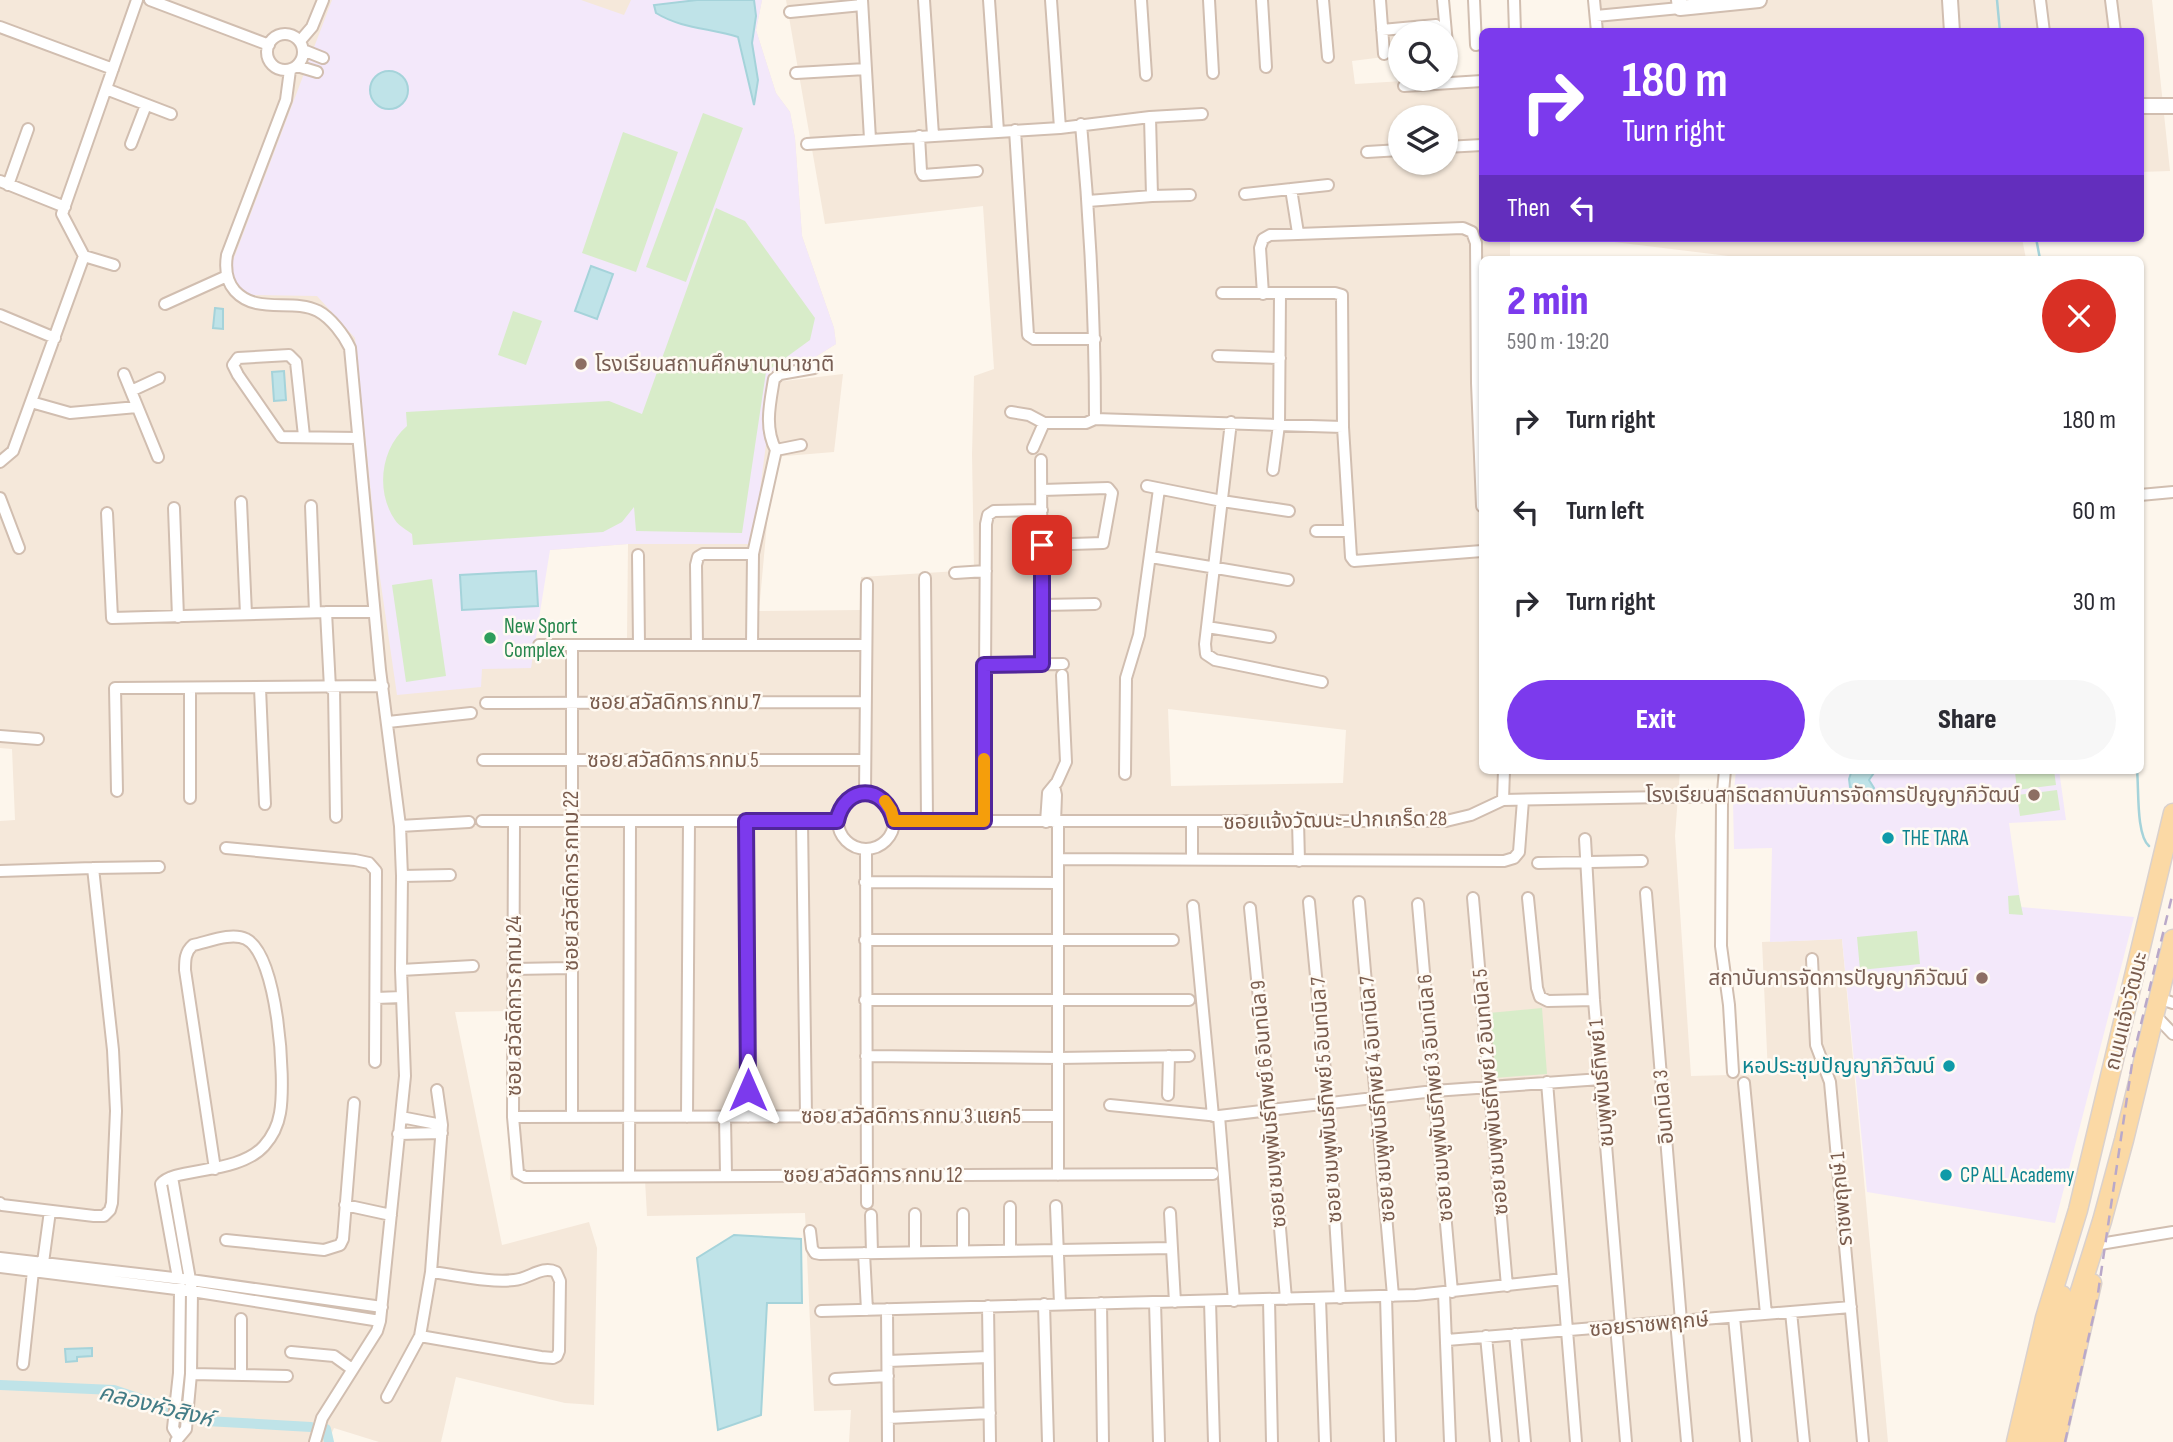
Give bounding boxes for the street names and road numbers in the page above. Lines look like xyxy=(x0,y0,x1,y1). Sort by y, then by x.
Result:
street label: ซอย สวัสดิการ กทม 7 xyxy=(589,690,761,715)
street label: ซอย สวัสดิการ กทม 5 xyxy=(587,748,759,773)
street label: ซอย สวัสดิการ กทม 22 xyxy=(559,791,584,971)
street label: ซอยแจ้งวัฒนะ-ปากเกร็ด 28 xyxy=(1223,805,1447,835)
street label: ซอย สวัสดิการ กทม 24 xyxy=(502,916,527,1096)
street label: ถนนแจ้งวัฒนะ xyxy=(2100,949,2153,1073)
street label: ซอย ชมพูพันธ์ทิพย์ 2 อินทนิล 5 xyxy=(1467,968,1514,1216)
street label: ซอย ชมพูพันธ์ทิพย์ 3 อินทนิล 6 xyxy=(1412,973,1459,1223)
street label: ซอย ชมพูพันธ์ทิพย์ 4 อินทนิล 7 xyxy=(1354,974,1401,1223)
street label: ซอย ชมพูพันธ์ทิพย์ 5 อินทนิล 7 xyxy=(1305,975,1348,1224)
street label: ซอย ชมพูพันธ์ทิพย์ 6 อินทนิล 9 xyxy=(1245,979,1292,1229)
street label: ชมพูพันธ์ทิพย์ 1 xyxy=(1583,1017,1620,1148)
street label: อินทนิล 3 xyxy=(1648,1069,1679,1145)
street label: ซอย สวัสดิการ กทม 3 แยก5 xyxy=(801,1104,1021,1129)
street label: ราชพฤกษ์ 1 xyxy=(1825,1150,1858,1247)
street label: ซอย สวัสดิการ กทม 12 xyxy=(783,1163,963,1188)
street label: ซอยราชพฤกษ์ xyxy=(1588,1307,1710,1342)

